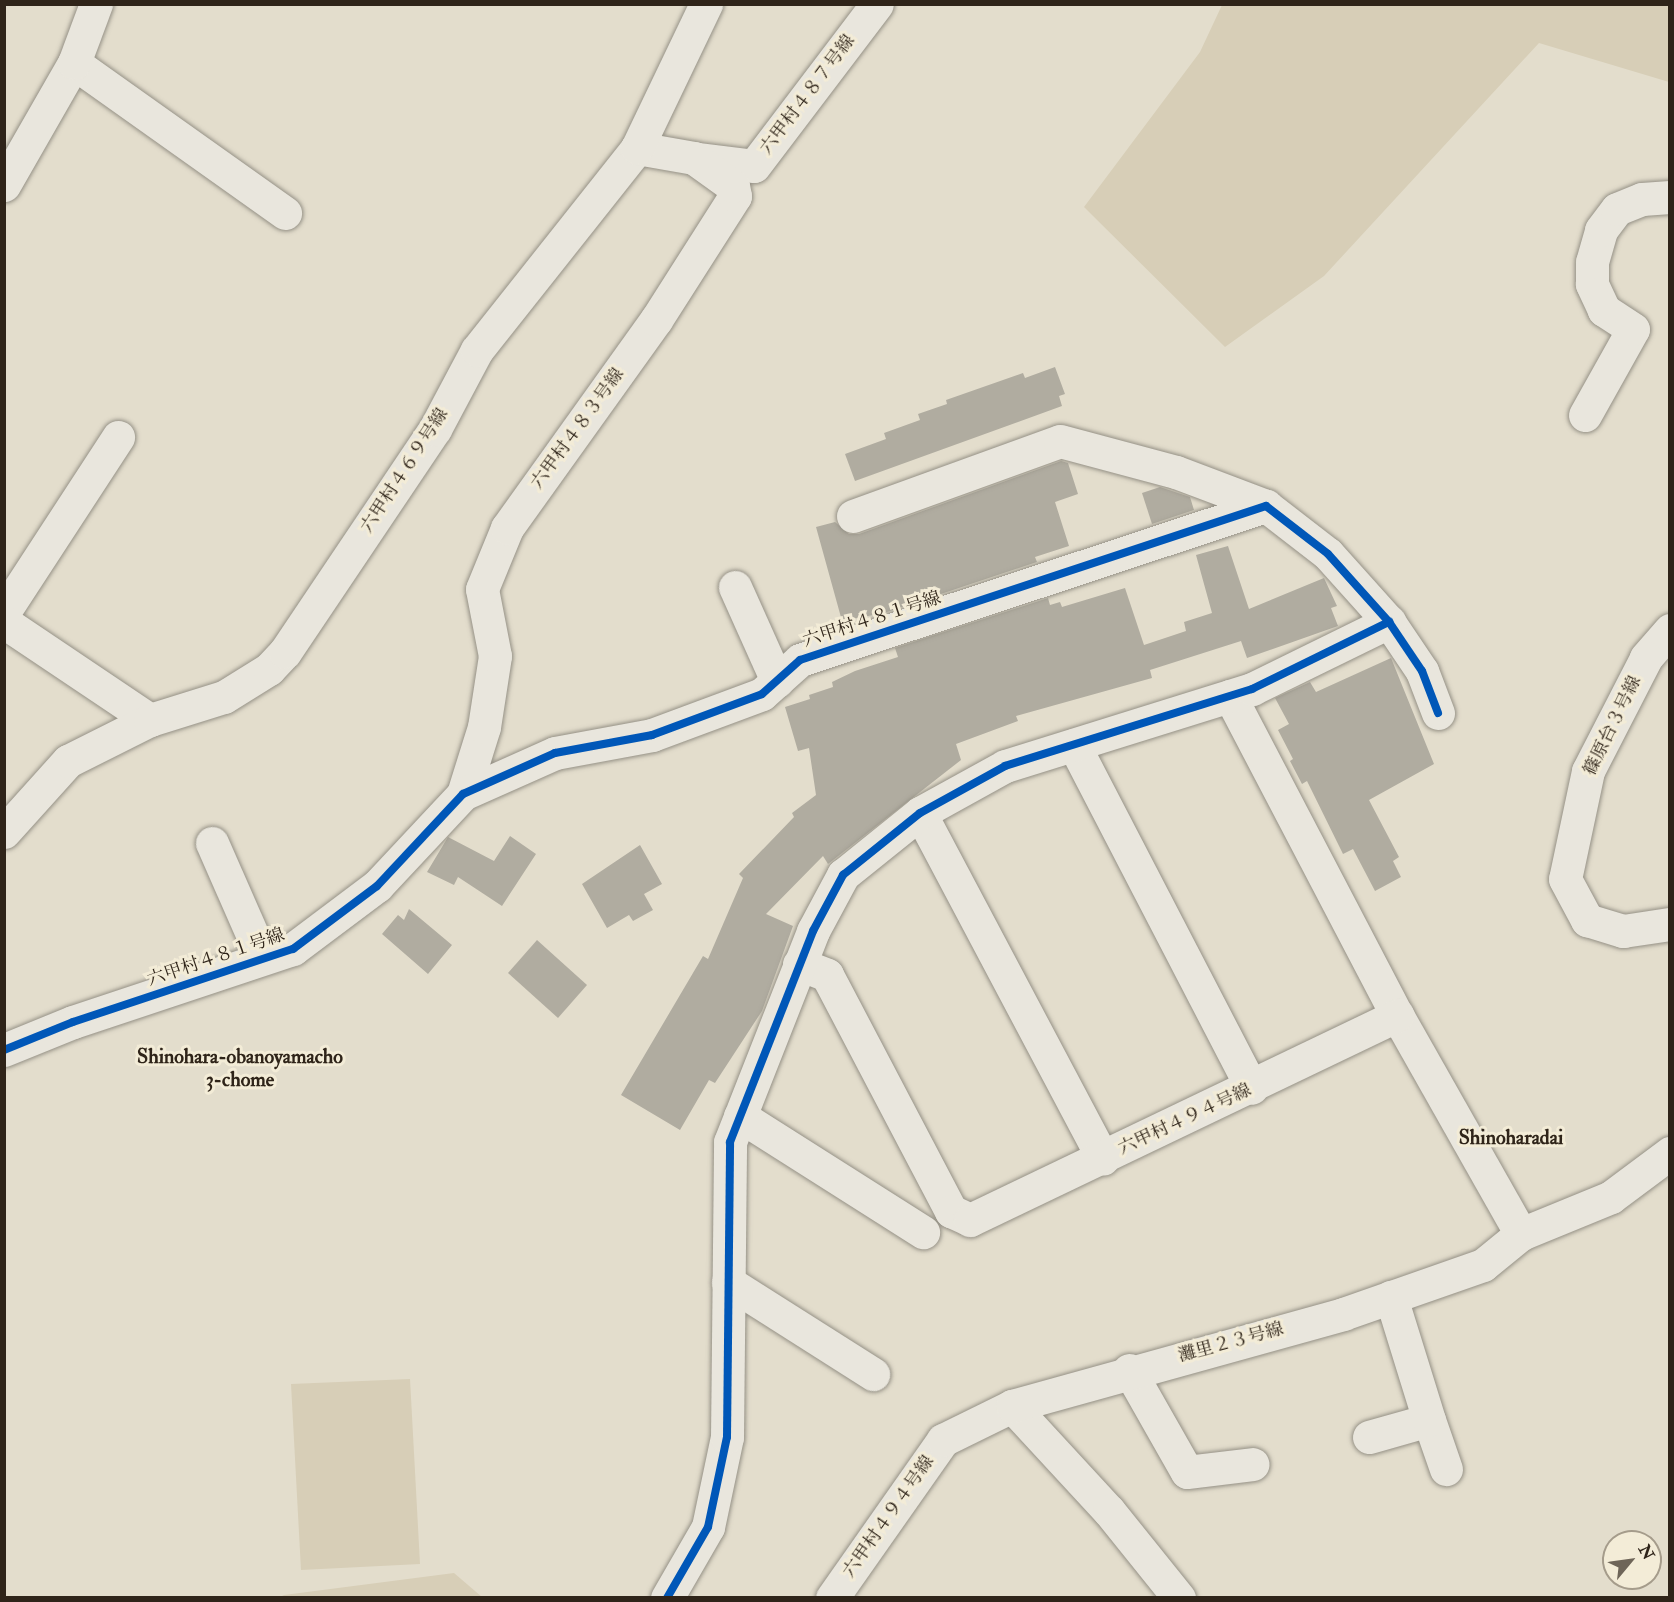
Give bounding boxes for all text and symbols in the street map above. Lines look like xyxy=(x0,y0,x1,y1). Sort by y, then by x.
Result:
street label: 六甲村４８７号線 xyxy=(756,31,860,159)
street label: 六甲村４８３号線 xyxy=(527,364,629,494)
street label: 六甲村４６９号線 xyxy=(357,405,453,537)
street label: 六甲村４８１号線 xyxy=(800,587,944,653)
street label: 篠原台３号線 xyxy=(1580,673,1646,779)
street label: 六甲村４８１号線 xyxy=(144,924,288,992)
district label: Shinohara-obanoyamacho 3-chome xyxy=(137,1045,343,1092)
street label: 六甲村４９４号線 xyxy=(1115,1080,1255,1160)
district label: Shinoharadai xyxy=(1459,1125,1563,1149)
street label: 灘里２３号線 xyxy=(1176,1319,1286,1367)
street label: 六甲村４９４号線 xyxy=(839,1452,939,1582)
north arrow xyxy=(1602,1530,1662,1590)
text: N xyxy=(1634,1541,1658,1563)

